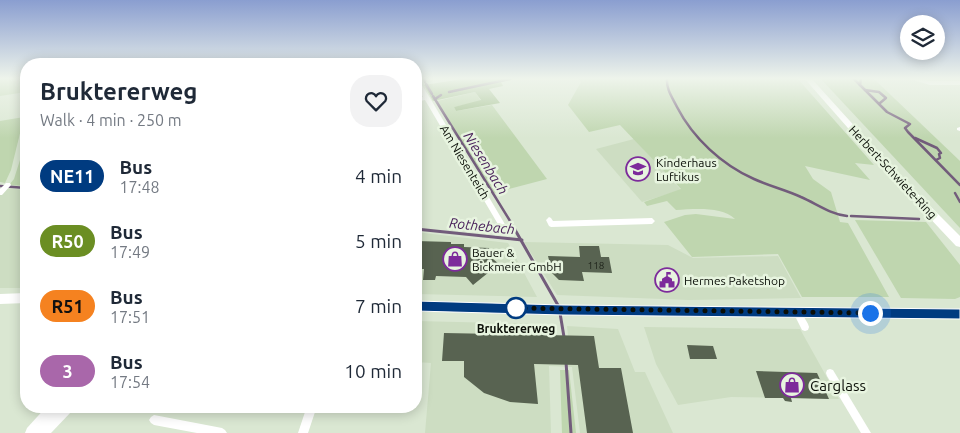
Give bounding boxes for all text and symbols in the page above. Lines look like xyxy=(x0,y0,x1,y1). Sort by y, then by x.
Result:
map controls xyxy=(900,15,945,60)
button: layers xyxy=(900,15,945,60)
button: heart xyxy=(350,75,402,127)
text: Bruktererweg xyxy=(40,78,197,105)
text: Walk · 4 min · 250 m xyxy=(40,111,182,129)
street label: Am Niesenteich xyxy=(438,122,492,202)
street label: Herbert-Schwiete-Ring xyxy=(847,123,939,221)
water label: Niesenbach xyxy=(461,129,511,197)
text: Bus xyxy=(119,156,152,178)
school or university icon: Kinderhaus Luftikus xyxy=(625,156,651,182)
place label: Kinderhaus Luftikus xyxy=(656,156,717,183)
text: 4 min xyxy=(355,165,402,187)
text: NE11 xyxy=(50,166,94,186)
text: 17:48 xyxy=(119,178,160,196)
water label: Rothebach xyxy=(448,215,516,237)
text: Bus xyxy=(110,221,143,243)
text: 5 min xyxy=(355,230,402,252)
text: R50 xyxy=(51,231,84,251)
text: 17:49 xyxy=(110,243,150,261)
shop icon: Bauer & Bickmeier GmbH xyxy=(442,246,468,272)
place label: Bauer & Bickmeier GmbH xyxy=(472,246,562,273)
house number: 118 xyxy=(588,260,605,271)
public building icon: Hermes Paketshop xyxy=(654,267,680,293)
place label: Hermes Paketshop xyxy=(684,274,785,287)
text: Bus xyxy=(110,286,143,308)
text: 7 min xyxy=(355,295,402,317)
text: R51 xyxy=(51,296,84,316)
marker: Bruktererweg xyxy=(505,297,527,319)
your location xyxy=(858,301,883,326)
text: 17:51 xyxy=(110,308,150,326)
place label: Bruktererweg xyxy=(477,322,555,335)
text: Bus xyxy=(110,351,143,373)
text: 10 min xyxy=(344,360,402,382)
text: 3 xyxy=(62,361,73,381)
shop icon: Carglass xyxy=(779,372,805,398)
text: 17:54 xyxy=(110,373,150,391)
place label: Carglass xyxy=(810,377,866,394)

